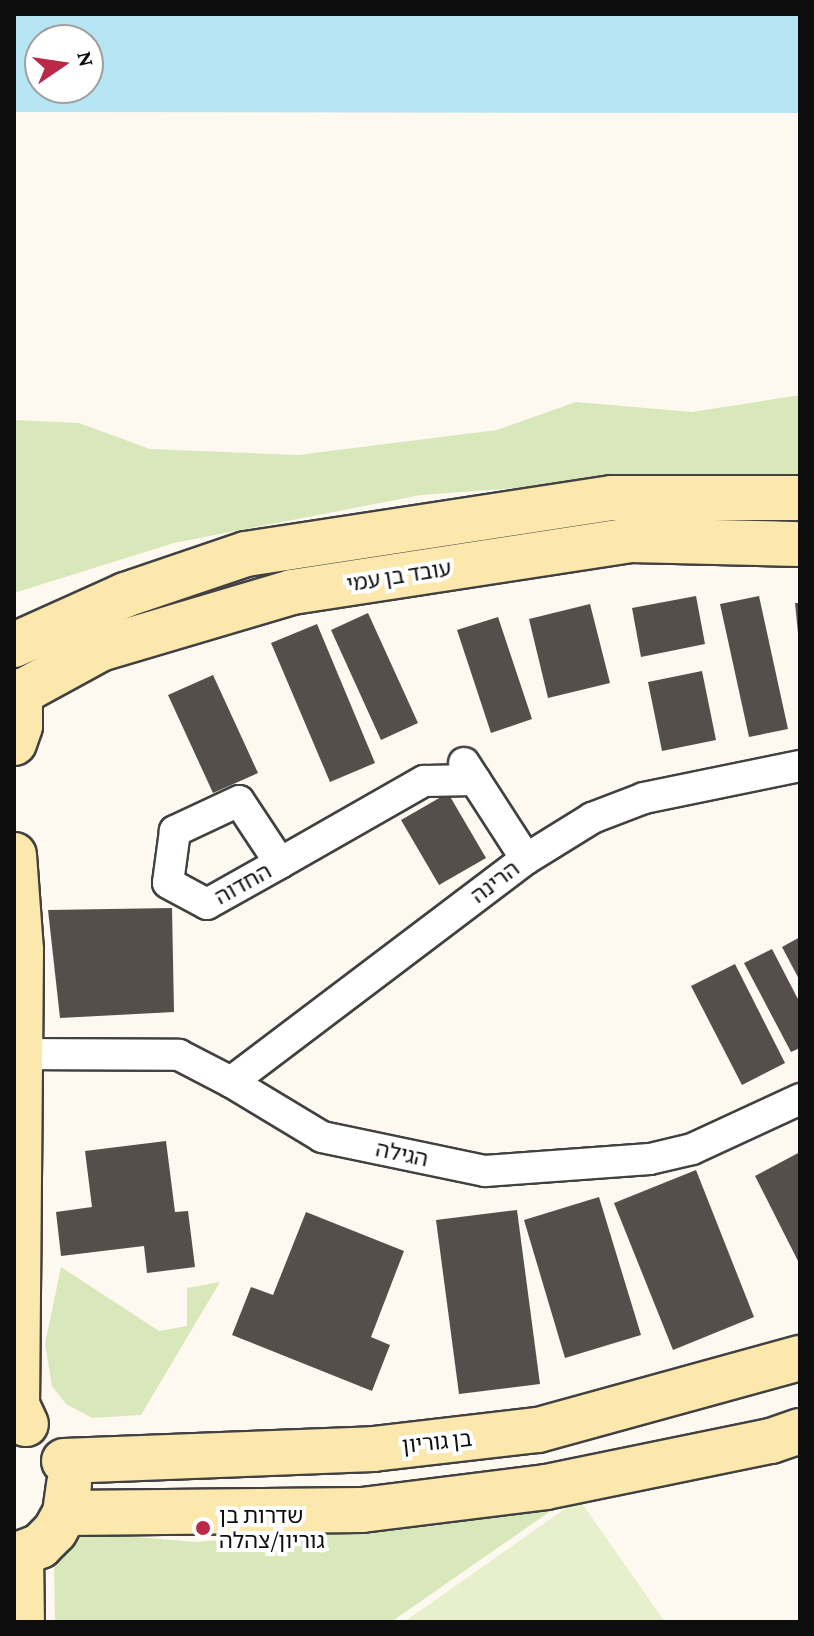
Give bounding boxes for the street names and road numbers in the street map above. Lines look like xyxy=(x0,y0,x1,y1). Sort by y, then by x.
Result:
street label: עובד בן עמי xyxy=(345,555,453,597)
street label: הרינה xyxy=(466,855,524,909)
street label: החדוה xyxy=(210,858,276,910)
street label: הגילה xyxy=(373,1136,431,1172)
street label: בן גוריון xyxy=(401,1425,473,1459)

